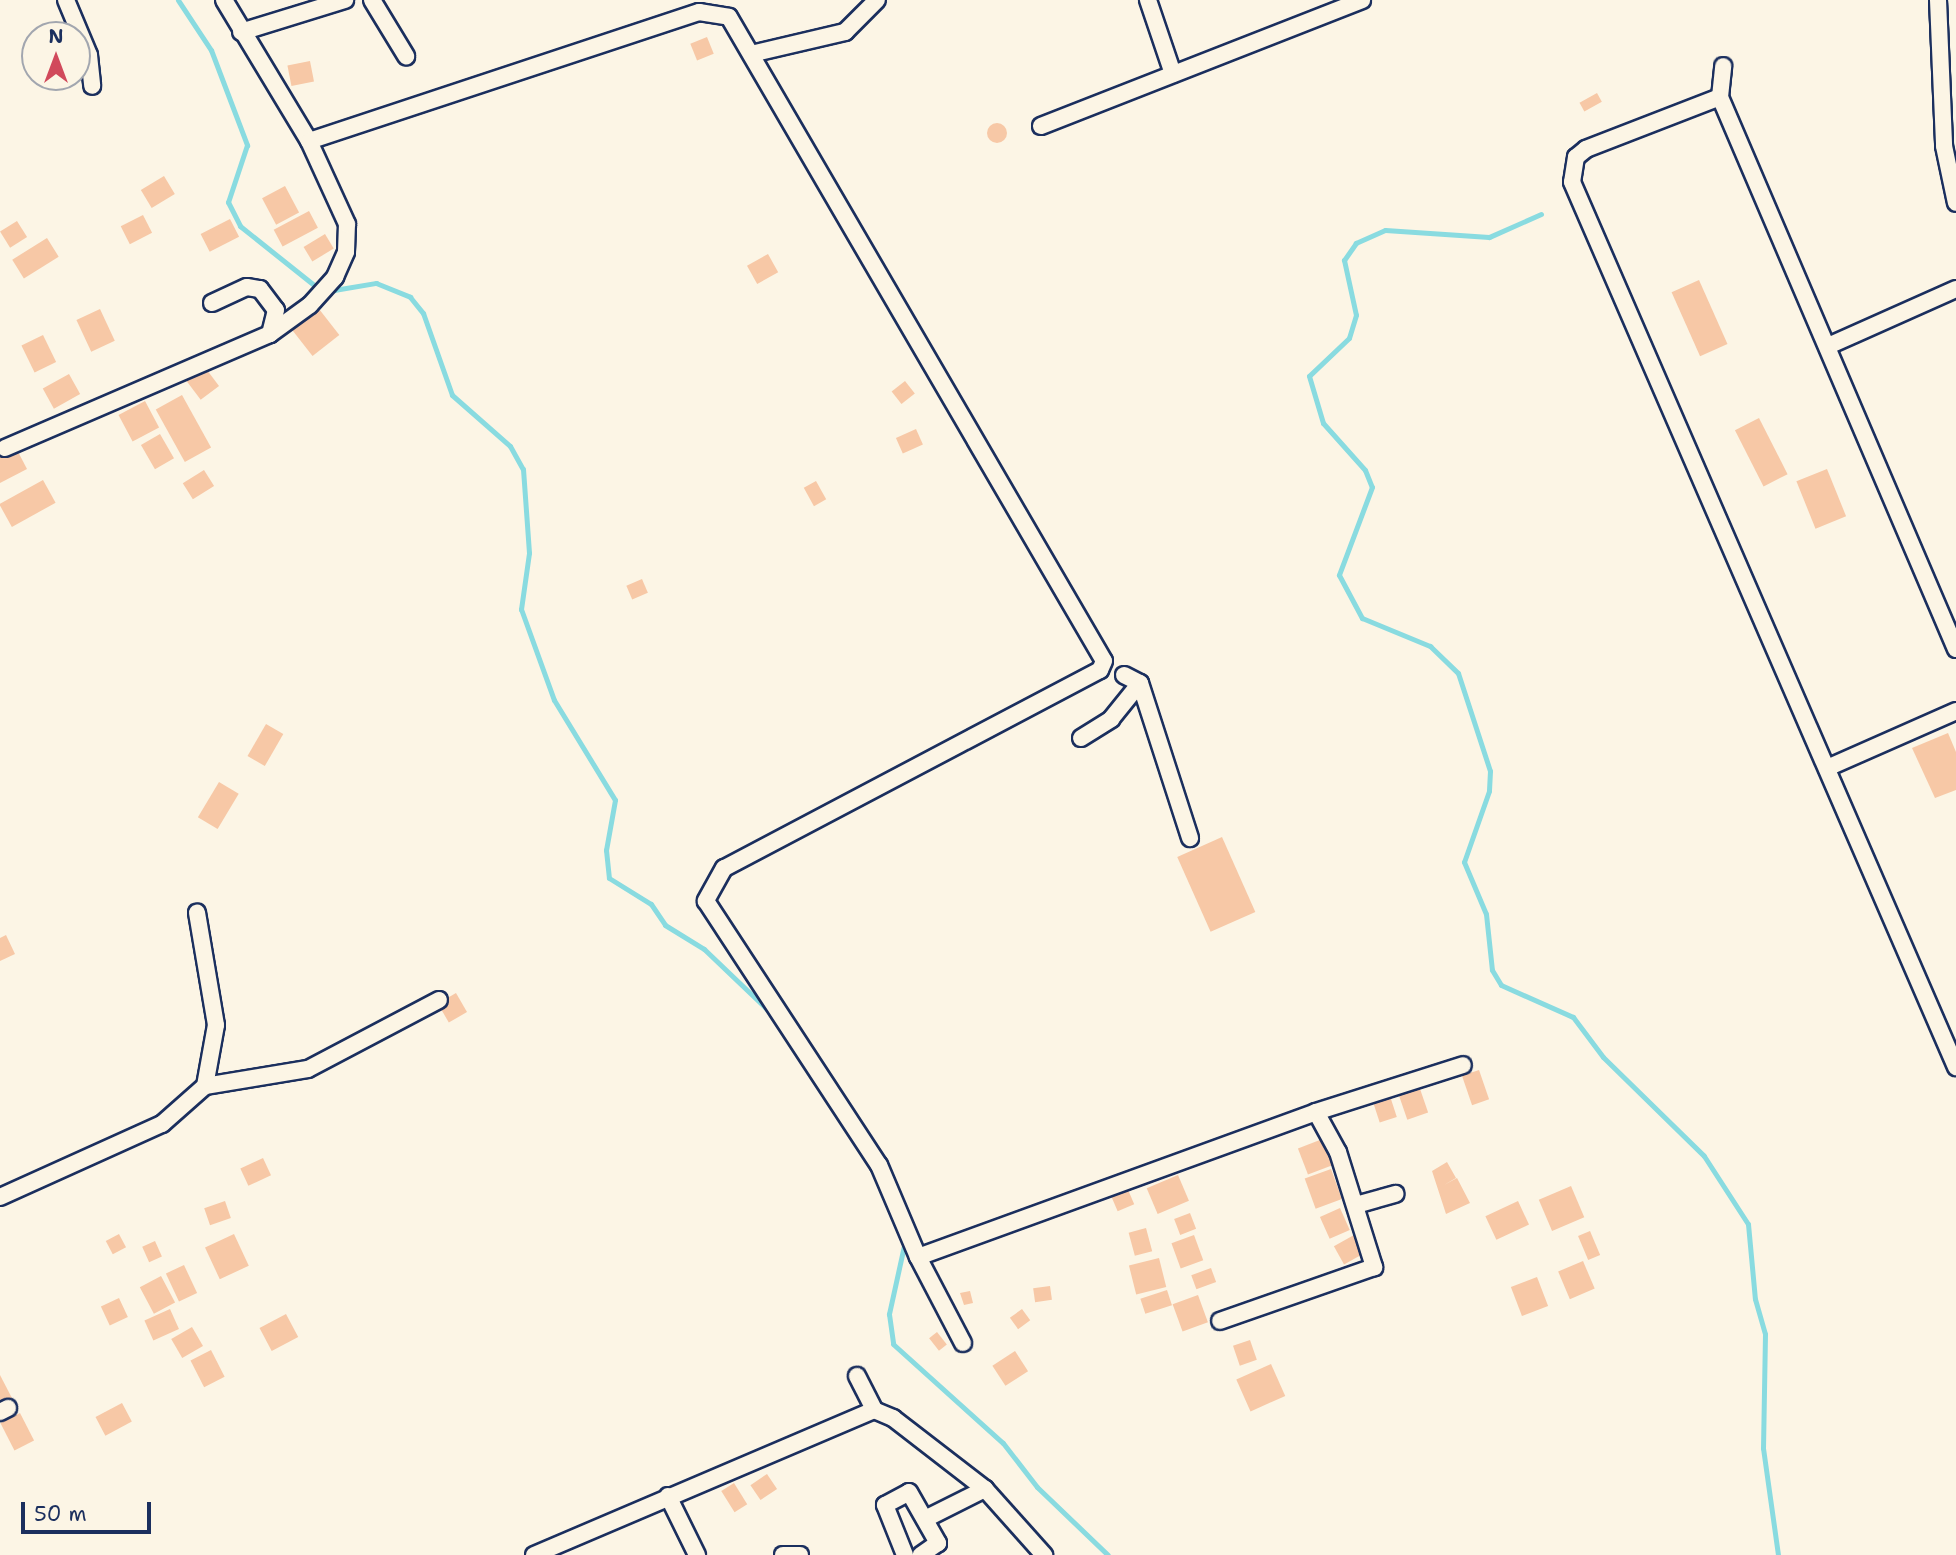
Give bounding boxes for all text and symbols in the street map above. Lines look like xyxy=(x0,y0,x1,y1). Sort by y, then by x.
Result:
north arrow xyxy=(21,21,91,91)
text: N xyxy=(48,24,64,49)
scale bar xyxy=(24,1488,154,1532)
text: 50 m xyxy=(34,1500,87,1528)

